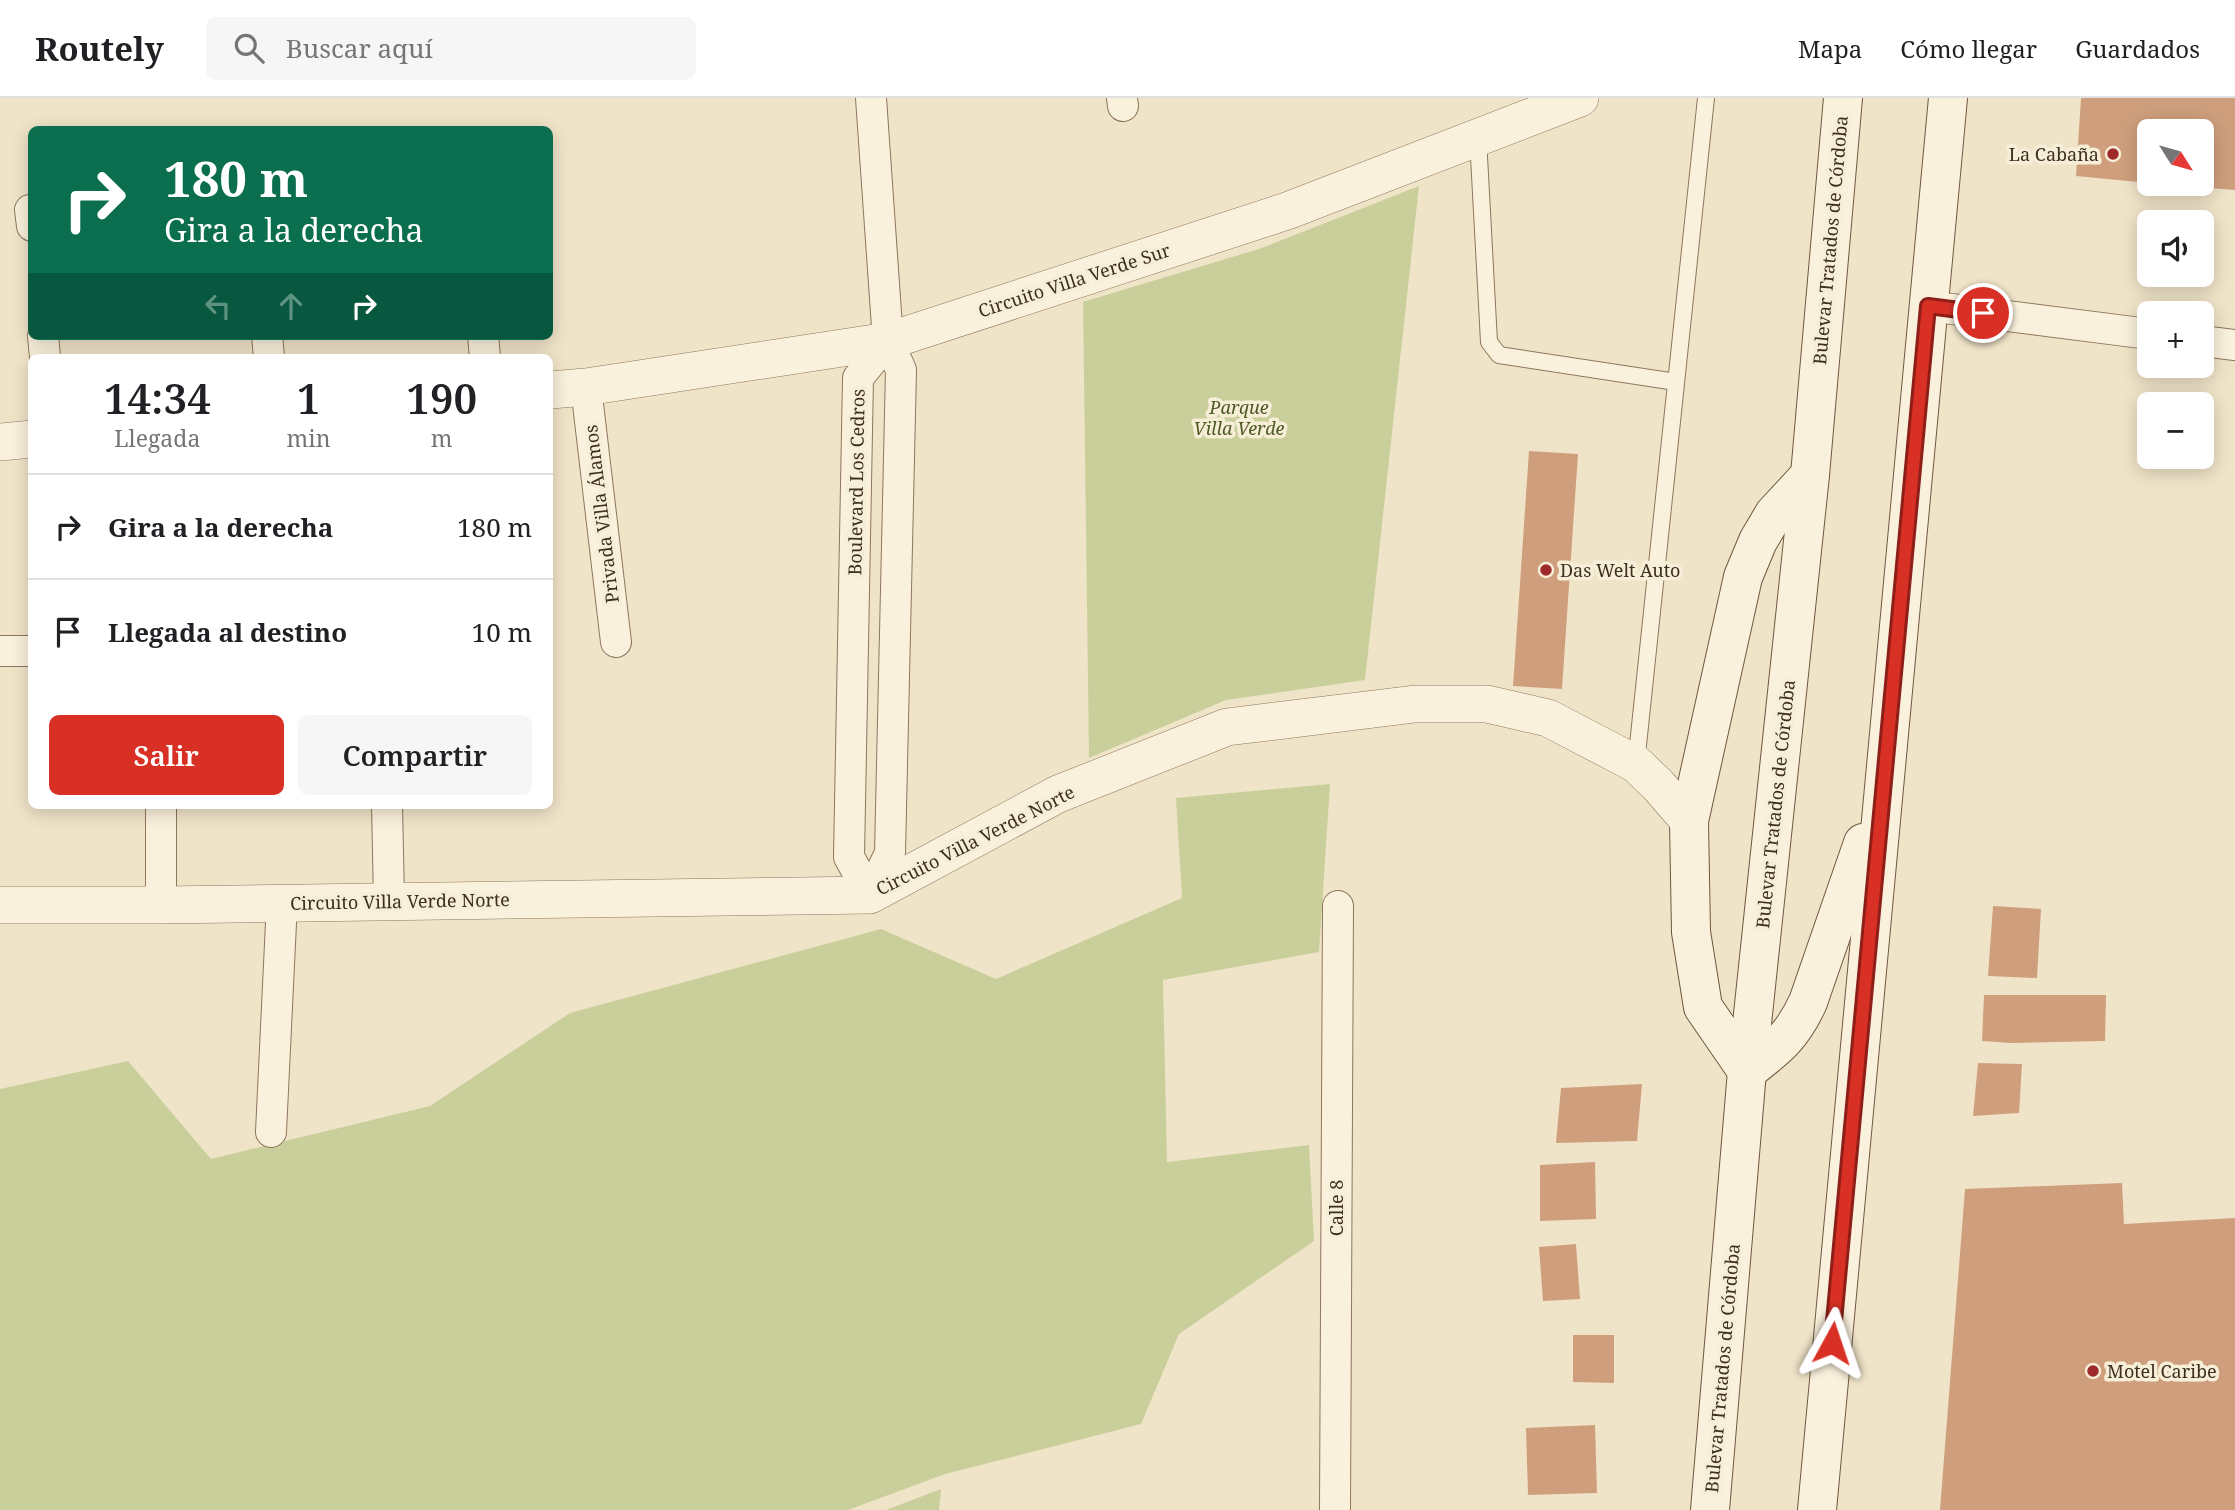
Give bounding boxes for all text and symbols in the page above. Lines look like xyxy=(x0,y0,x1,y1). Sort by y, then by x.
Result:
search box xyxy=(206,17,696,80)
text: Routely xyxy=(35,26,164,71)
icon: search xyxy=(230,29,268,67)
text: Buscar aquí xyxy=(286,30,433,66)
text: Mapa xyxy=(1798,32,1862,65)
text: Cómo llegar xyxy=(1900,32,2037,65)
text: Guardados xyxy=(2075,32,2200,65)
street label: Bulevar Tratados de Córdoba xyxy=(1807,114,1853,366)
north arrow xyxy=(2137,119,2214,196)
map controls xyxy=(2137,119,2214,469)
place label: La Cabaña xyxy=(2009,142,2099,166)
text: 180 m xyxy=(164,145,308,211)
marker: La Cabaña xyxy=(2105,146,2121,162)
icon: right xyxy=(49,154,140,245)
text: Gira a la derecha xyxy=(164,208,424,251)
button: sound xyxy=(2137,210,2214,287)
street label: Circuito Villa Verde Sur xyxy=(975,237,1174,322)
pin xyxy=(1953,283,2013,343)
icon: left xyxy=(199,287,237,325)
icon: ahead xyxy=(272,287,310,325)
icon: right xyxy=(345,287,383,325)
icon: arrive xyxy=(1964,294,2002,332)
button: + xyxy=(2137,301,2214,378)
text: 14:34 xyxy=(104,369,211,426)
text: 1 xyxy=(297,369,320,426)
text: 190 xyxy=(406,369,477,426)
street label: Boulevard Los Cedros xyxy=(842,388,870,576)
button: − xyxy=(2137,392,2214,469)
park label: Parque Villa Verde xyxy=(1194,395,1285,440)
text: Llegada xyxy=(114,422,200,454)
text: min xyxy=(287,422,331,454)
text: m xyxy=(431,422,453,454)
street label: Privada Villa Álamos xyxy=(578,424,624,604)
icon: right xyxy=(49,508,87,546)
text: Gira a la derecha xyxy=(108,509,333,545)
text: 180 m xyxy=(457,509,532,545)
place label: Das Welt Auto xyxy=(1560,558,1681,582)
marker: Das Welt Auto xyxy=(1538,562,1554,578)
icon: arrive xyxy=(49,613,87,651)
text: Llegada al destino xyxy=(108,614,347,650)
text: 10 m xyxy=(472,614,532,650)
street label: Bulevar Tratados de Córdoba xyxy=(1750,678,1800,930)
button: Salir xyxy=(49,715,284,795)
button: Compartir xyxy=(298,715,532,795)
street label: Circuito Villa Verde Norte xyxy=(872,779,1078,901)
street label: Circuito Villa Verde Norte xyxy=(290,887,510,915)
street label: Calle 8 xyxy=(1324,1180,1348,1236)
street label: Bulevar Tratados de Córdoba xyxy=(1699,1242,1745,1494)
position arrow xyxy=(1795,1306,1869,1380)
place label: Motel Caribe xyxy=(2107,1359,2217,1383)
marker: Motel Caribe xyxy=(2085,1363,2101,1379)

